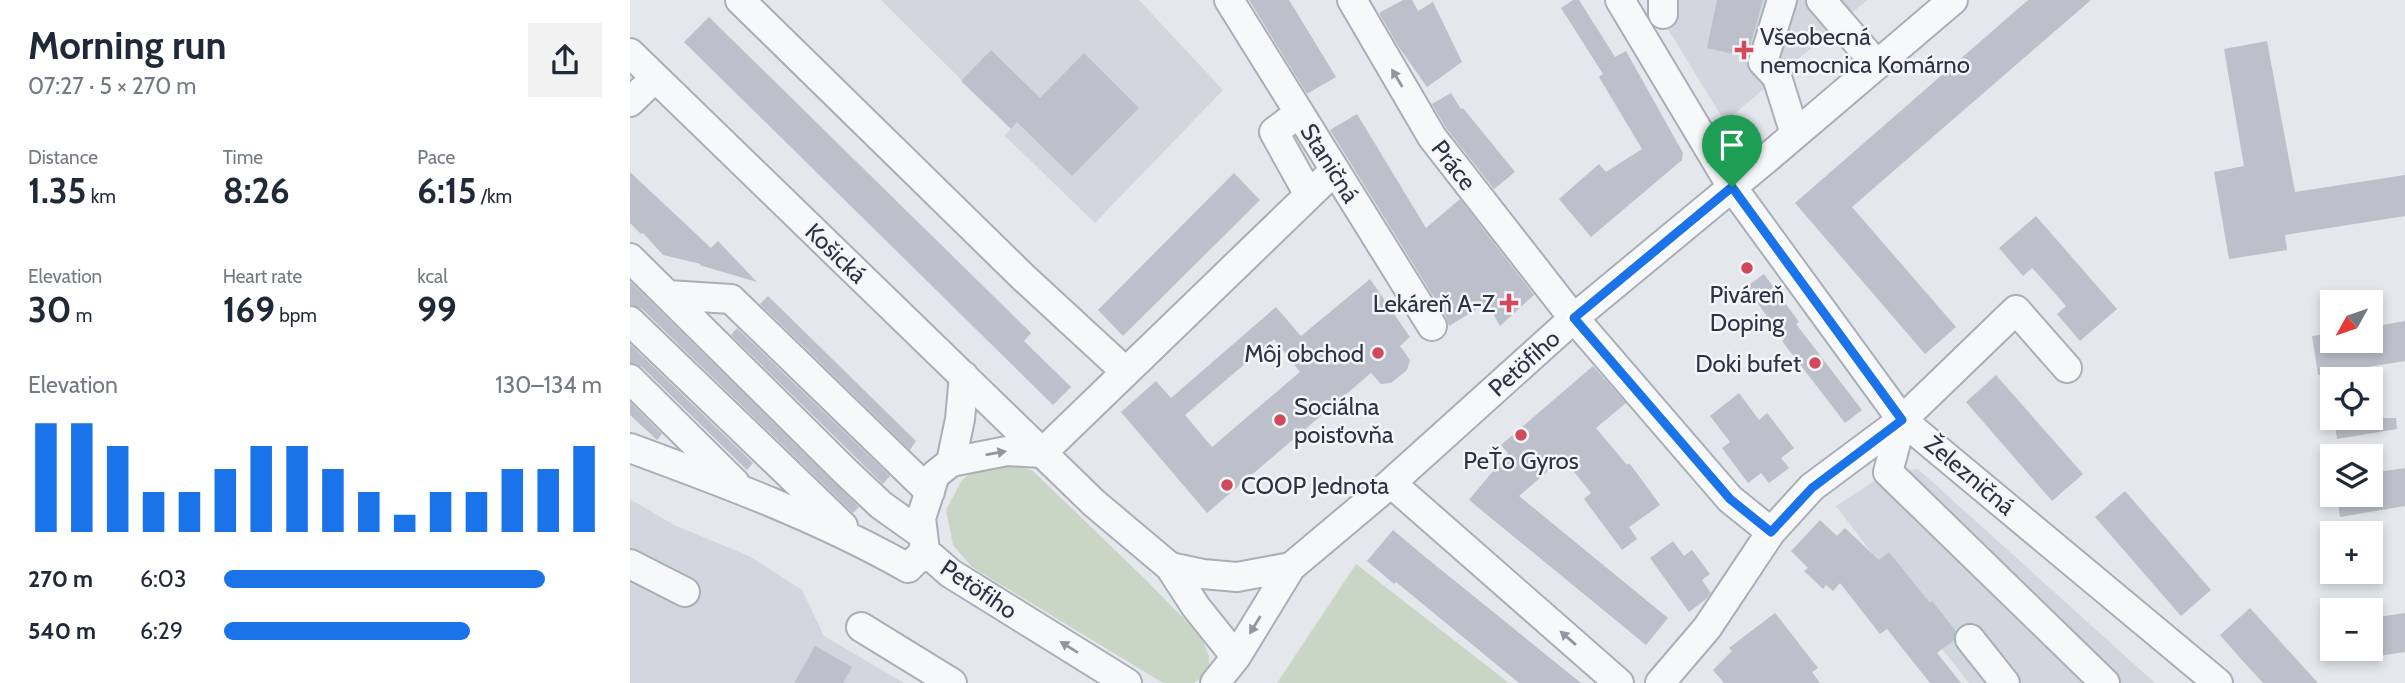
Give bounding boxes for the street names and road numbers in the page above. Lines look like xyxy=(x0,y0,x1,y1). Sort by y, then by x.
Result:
street label: Staničná xyxy=(1294,118,1366,208)
street label: Práce xyxy=(1425,134,1483,196)
street label: Košická xyxy=(799,217,873,289)
street label: Petöfiho xyxy=(1482,323,1566,403)
street label: Železničná xyxy=(1919,429,2021,521)
street label: Petöfiho xyxy=(935,553,1023,625)

